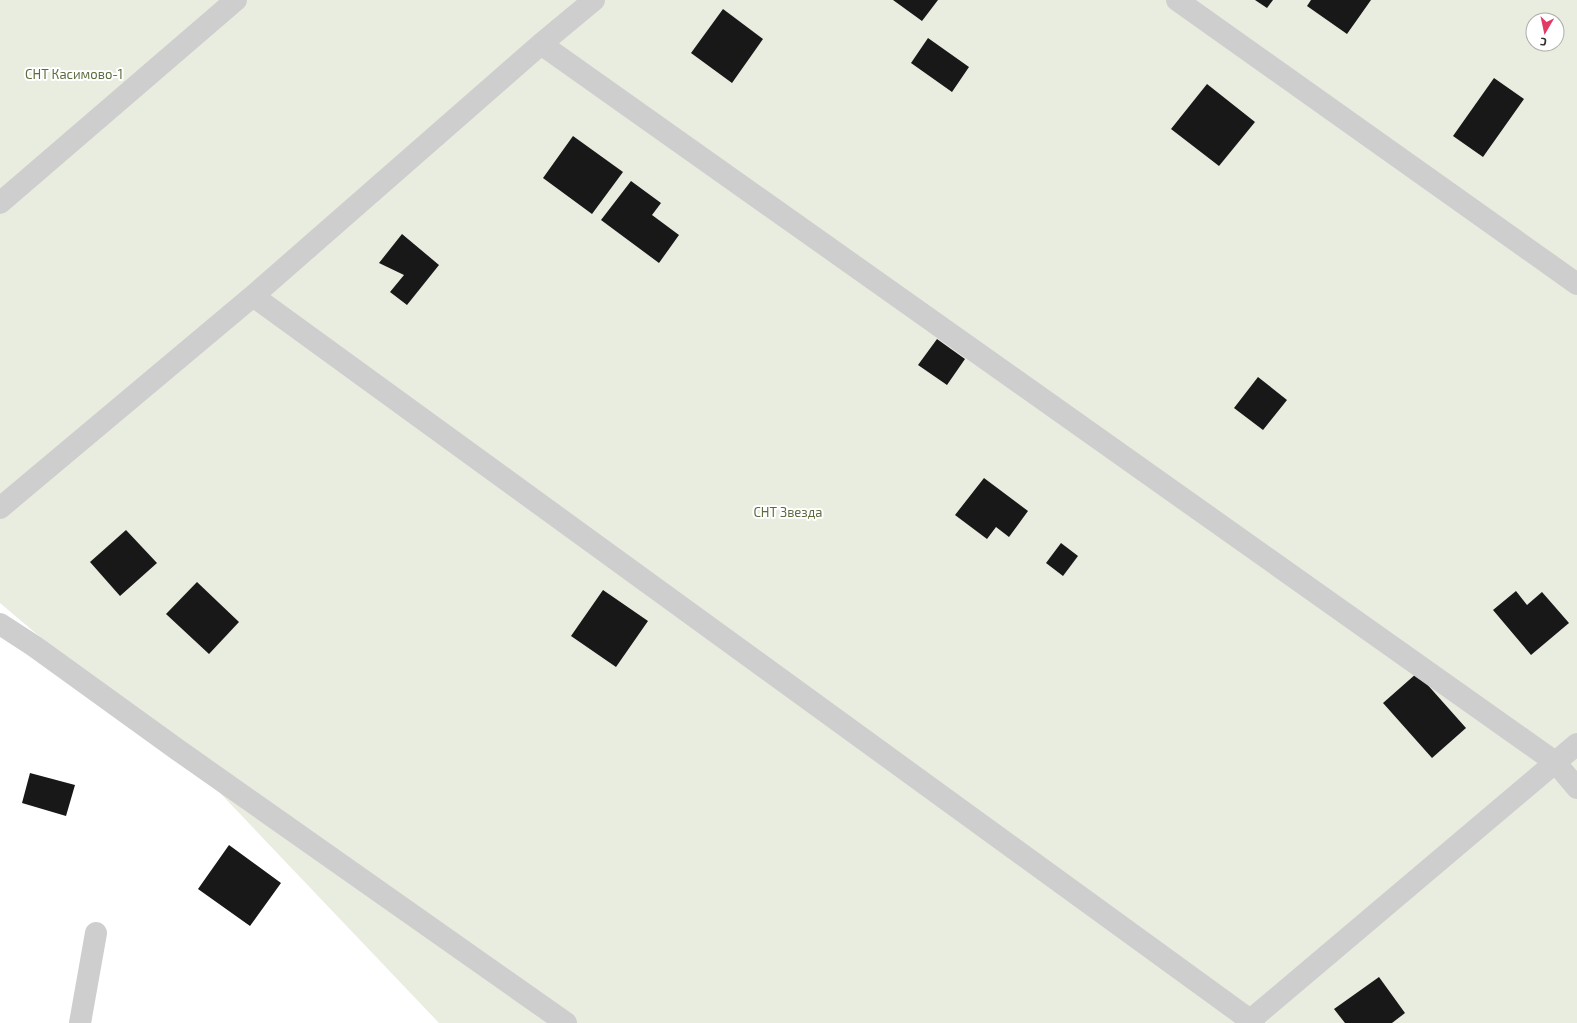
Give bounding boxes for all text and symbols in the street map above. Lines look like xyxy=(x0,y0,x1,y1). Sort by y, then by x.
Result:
north arrow xyxy=(1525,12,1565,52)
text: С xyxy=(1539,35,1548,49)
park label: СНТ Касимово-1 xyxy=(25,66,123,82)
park label: СНТ Звезда xyxy=(753,504,823,520)

